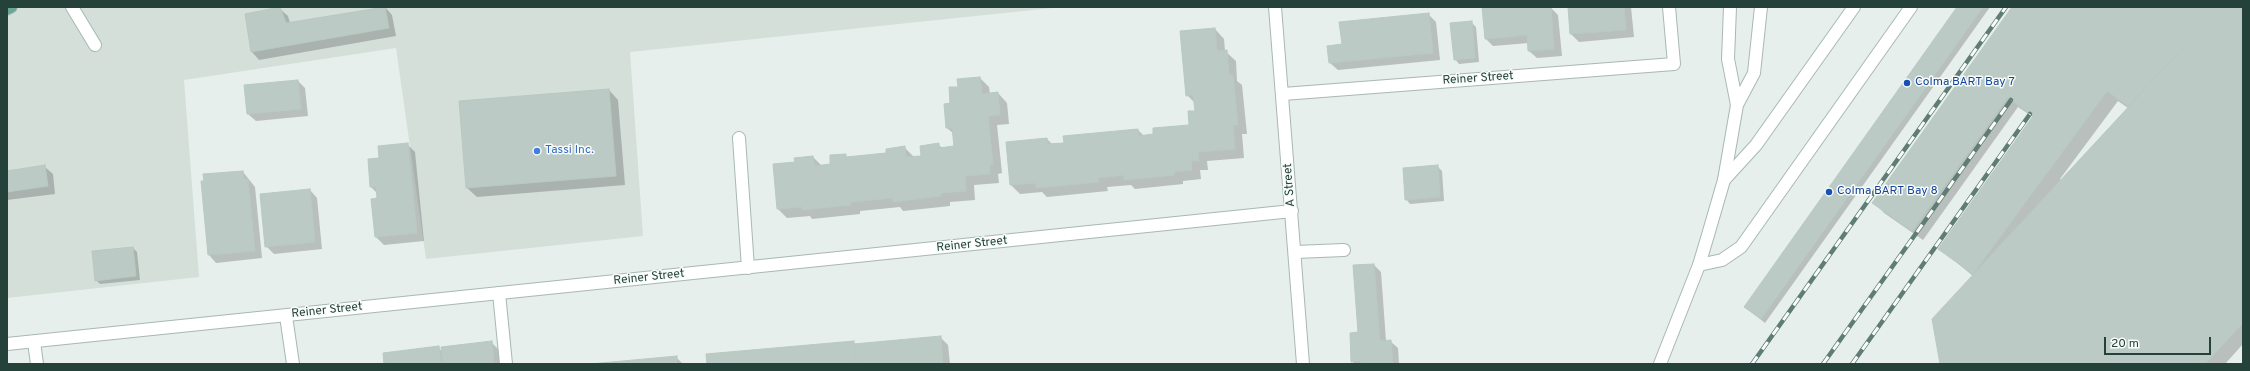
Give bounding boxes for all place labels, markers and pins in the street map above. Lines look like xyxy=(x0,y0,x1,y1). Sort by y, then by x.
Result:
place label: Colma BART Bay 7 xyxy=(1915,76,2015,90)
marker: Colma BART Bay 7 xyxy=(1902,78,1912,88)
place label: Tassi Inc. xyxy=(545,144,594,158)
marker: Tassi Inc. xyxy=(532,146,542,156)
place label: Colma BART Bay 8 xyxy=(1837,185,1938,199)
marker: Colma BART Bay 8 xyxy=(1824,187,1834,197)

